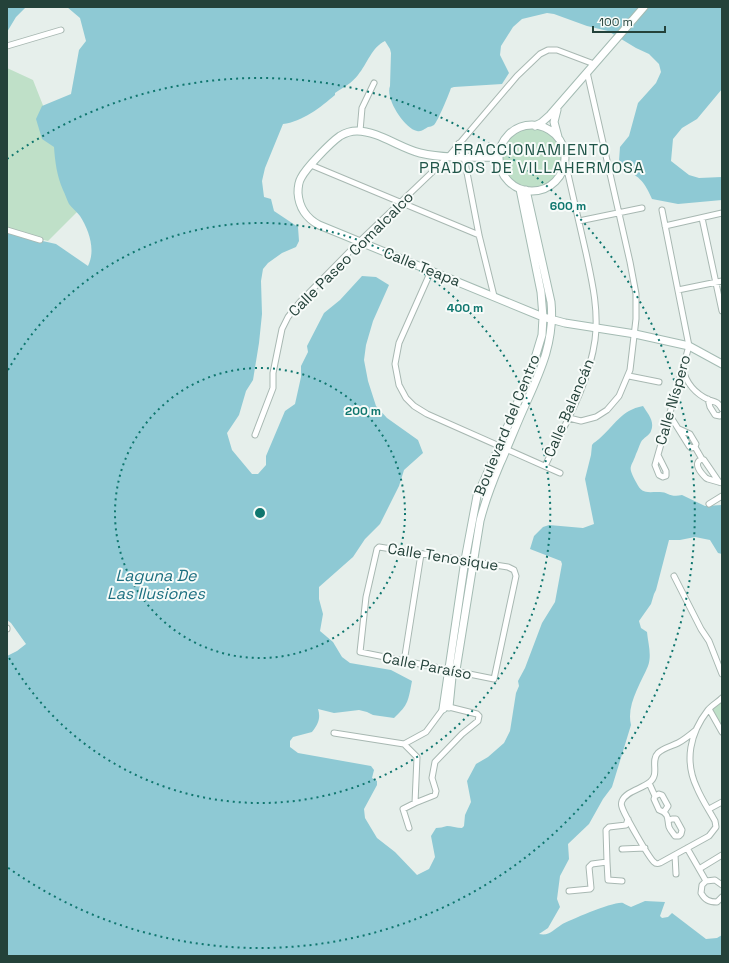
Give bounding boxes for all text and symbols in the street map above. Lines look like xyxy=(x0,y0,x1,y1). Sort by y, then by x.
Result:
scale bar xyxy=(593,8,665,34)
text: 100 m xyxy=(599,14,633,30)
district label: FRACCIONAMIENTO PRADOS DE VILLAHERMOSA xyxy=(419,139,645,178)
street label: Calle Paseo Comalcalco xyxy=(284,187,417,320)
text: 600 m xyxy=(550,198,586,214)
street label: Calle Teapa xyxy=(381,243,464,291)
text: 400 m xyxy=(447,300,483,316)
street label: Boulevard del Centro xyxy=(469,351,544,498)
street label: Calle Níspero xyxy=(651,353,694,447)
street label: Calle Balancán xyxy=(539,356,598,460)
text: 200 m xyxy=(345,403,381,419)
centre of rings xyxy=(253,506,267,520)
street label: Calle Tenosique xyxy=(386,538,500,575)
water label: Laguna De Las Ilusiones xyxy=(107,565,206,604)
street label: Calle Paraíso xyxy=(381,648,473,683)

